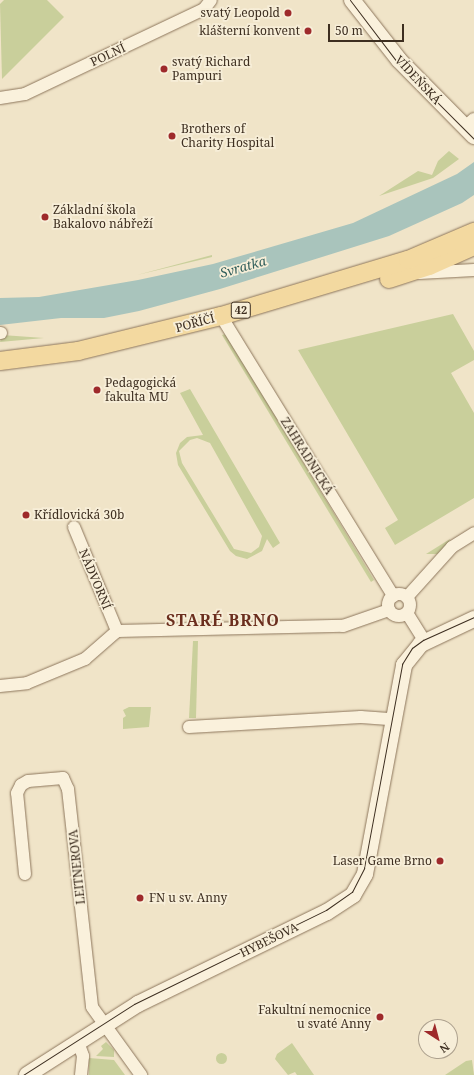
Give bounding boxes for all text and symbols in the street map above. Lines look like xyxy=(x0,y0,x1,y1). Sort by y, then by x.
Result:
place label: svatý Leopold xyxy=(201,6,280,20)
marker: svatý Leopold xyxy=(283,8,293,18)
scale bar xyxy=(330,16,406,42)
text: 50 m xyxy=(335,22,363,39)
place label: klášterní konvent xyxy=(199,24,300,38)
marker: klášterní konvent xyxy=(303,26,313,36)
street label: POLNÍ xyxy=(88,41,128,69)
street label: VÍDEŇSKÁ xyxy=(392,53,444,107)
place label: svatý Richard Pampuri xyxy=(172,55,250,83)
marker: svatý Richard Pampuri xyxy=(159,64,169,74)
place label: Brothers of Charity Hospital xyxy=(181,122,274,150)
marker: Brothers of Charity Hospital xyxy=(166,130,178,142)
place label: Základní škola Bakalovo nábřeží xyxy=(53,203,153,231)
marker: Základní škola Bakalovo nábřeží xyxy=(40,212,50,222)
water label: Svratka xyxy=(218,253,268,281)
road number: 42 xyxy=(230,301,252,319)
street label: POŘÍČÍ xyxy=(174,311,216,335)
place label: Pedagogická fakulta MU xyxy=(105,376,176,404)
marker: Pedagogická fakulta MU xyxy=(92,385,102,395)
street label: ZAHRADNICKÁ xyxy=(278,415,336,497)
place label: Křídlovická 30b xyxy=(34,508,124,522)
marker: Křídlovická 30b xyxy=(21,510,31,520)
street label: NÁDVORNÍ xyxy=(76,547,114,611)
district label: STARÉ BRNO xyxy=(166,610,280,630)
street label: LEITNEROVA xyxy=(66,829,88,905)
place label: Laser Game Brno xyxy=(333,854,432,868)
marker: Laser Game Brno xyxy=(435,856,445,866)
place label: FN u sv. Anny xyxy=(149,891,227,905)
marker: FN u sv. Anny xyxy=(134,892,146,904)
street label: HYBEŠOVA xyxy=(237,920,301,960)
place label: Fakultní nemocnice u svaté Anny xyxy=(258,1003,371,1031)
marker: Fakultní nemocnice u svaté Anny xyxy=(374,1011,386,1023)
north arrow xyxy=(418,1019,458,1059)
text: N xyxy=(437,1040,453,1057)

